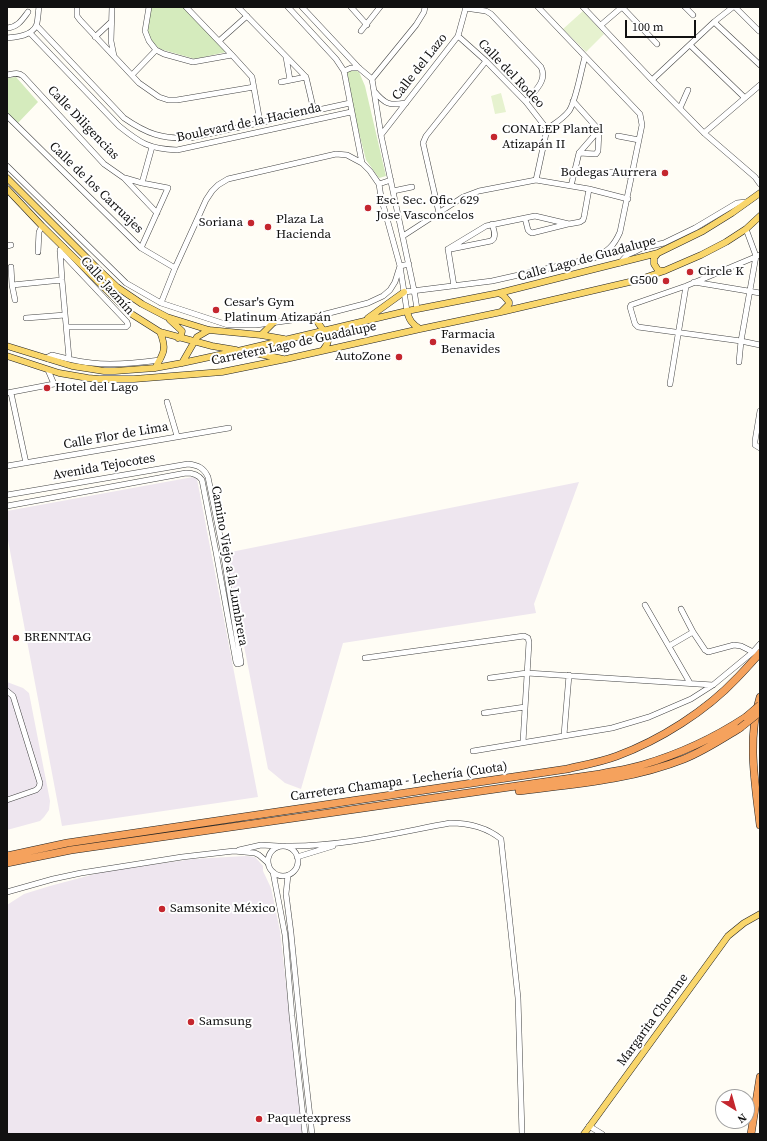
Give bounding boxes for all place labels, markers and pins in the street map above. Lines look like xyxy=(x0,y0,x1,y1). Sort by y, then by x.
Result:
place label: CONALEP Plantel Atizapán II xyxy=(502,122,603,153)
marker: CONALEP Plantel Atizapán II xyxy=(489,132,499,142)
place label: Bodegas Aurrera xyxy=(561,165,657,181)
marker: Bodegas Aurrera xyxy=(660,168,670,178)
place label: Esc. Sec. Ofic. 629 Jose Vasconcelos xyxy=(376,193,479,224)
marker: Esc. Sec. Ofic. 629 Jose Vasconcelos xyxy=(363,203,373,213)
place label: Plaza La Hacienda xyxy=(276,212,331,243)
place label: Soriana xyxy=(199,215,243,231)
marker: Soriana xyxy=(246,218,256,228)
marker: Plaza La Hacienda xyxy=(263,222,273,232)
place label: Circle K xyxy=(698,264,744,280)
marker: Circle K xyxy=(685,267,695,277)
place label: G500 xyxy=(630,273,658,289)
marker: G500 xyxy=(661,276,671,286)
place label: Cesar's Gym Platinum Atizapán xyxy=(224,295,331,326)
marker: Cesar's Gym Platinum Atizapán xyxy=(211,305,221,315)
place label: Farmacia Benavides xyxy=(441,327,500,358)
marker: Farmacia Benavides xyxy=(428,337,438,347)
place label: AutoZone xyxy=(335,349,391,365)
marker: AutoZone xyxy=(394,352,404,362)
place label: Hotel del Lago xyxy=(55,380,138,396)
marker: Hotel del Lago xyxy=(42,383,52,393)
place label: BRENNTAG xyxy=(24,630,91,646)
marker: BRENNTAG xyxy=(11,633,21,643)
place label: Samsonite México xyxy=(170,901,276,917)
marker: Samsonite México xyxy=(157,904,167,914)
place label: Samsung xyxy=(199,1014,252,1030)
marker: Samsung xyxy=(186,1017,196,1027)
place label: Paquetexpress xyxy=(267,1111,351,1127)
marker: Paquetexpress xyxy=(254,1114,264,1124)

